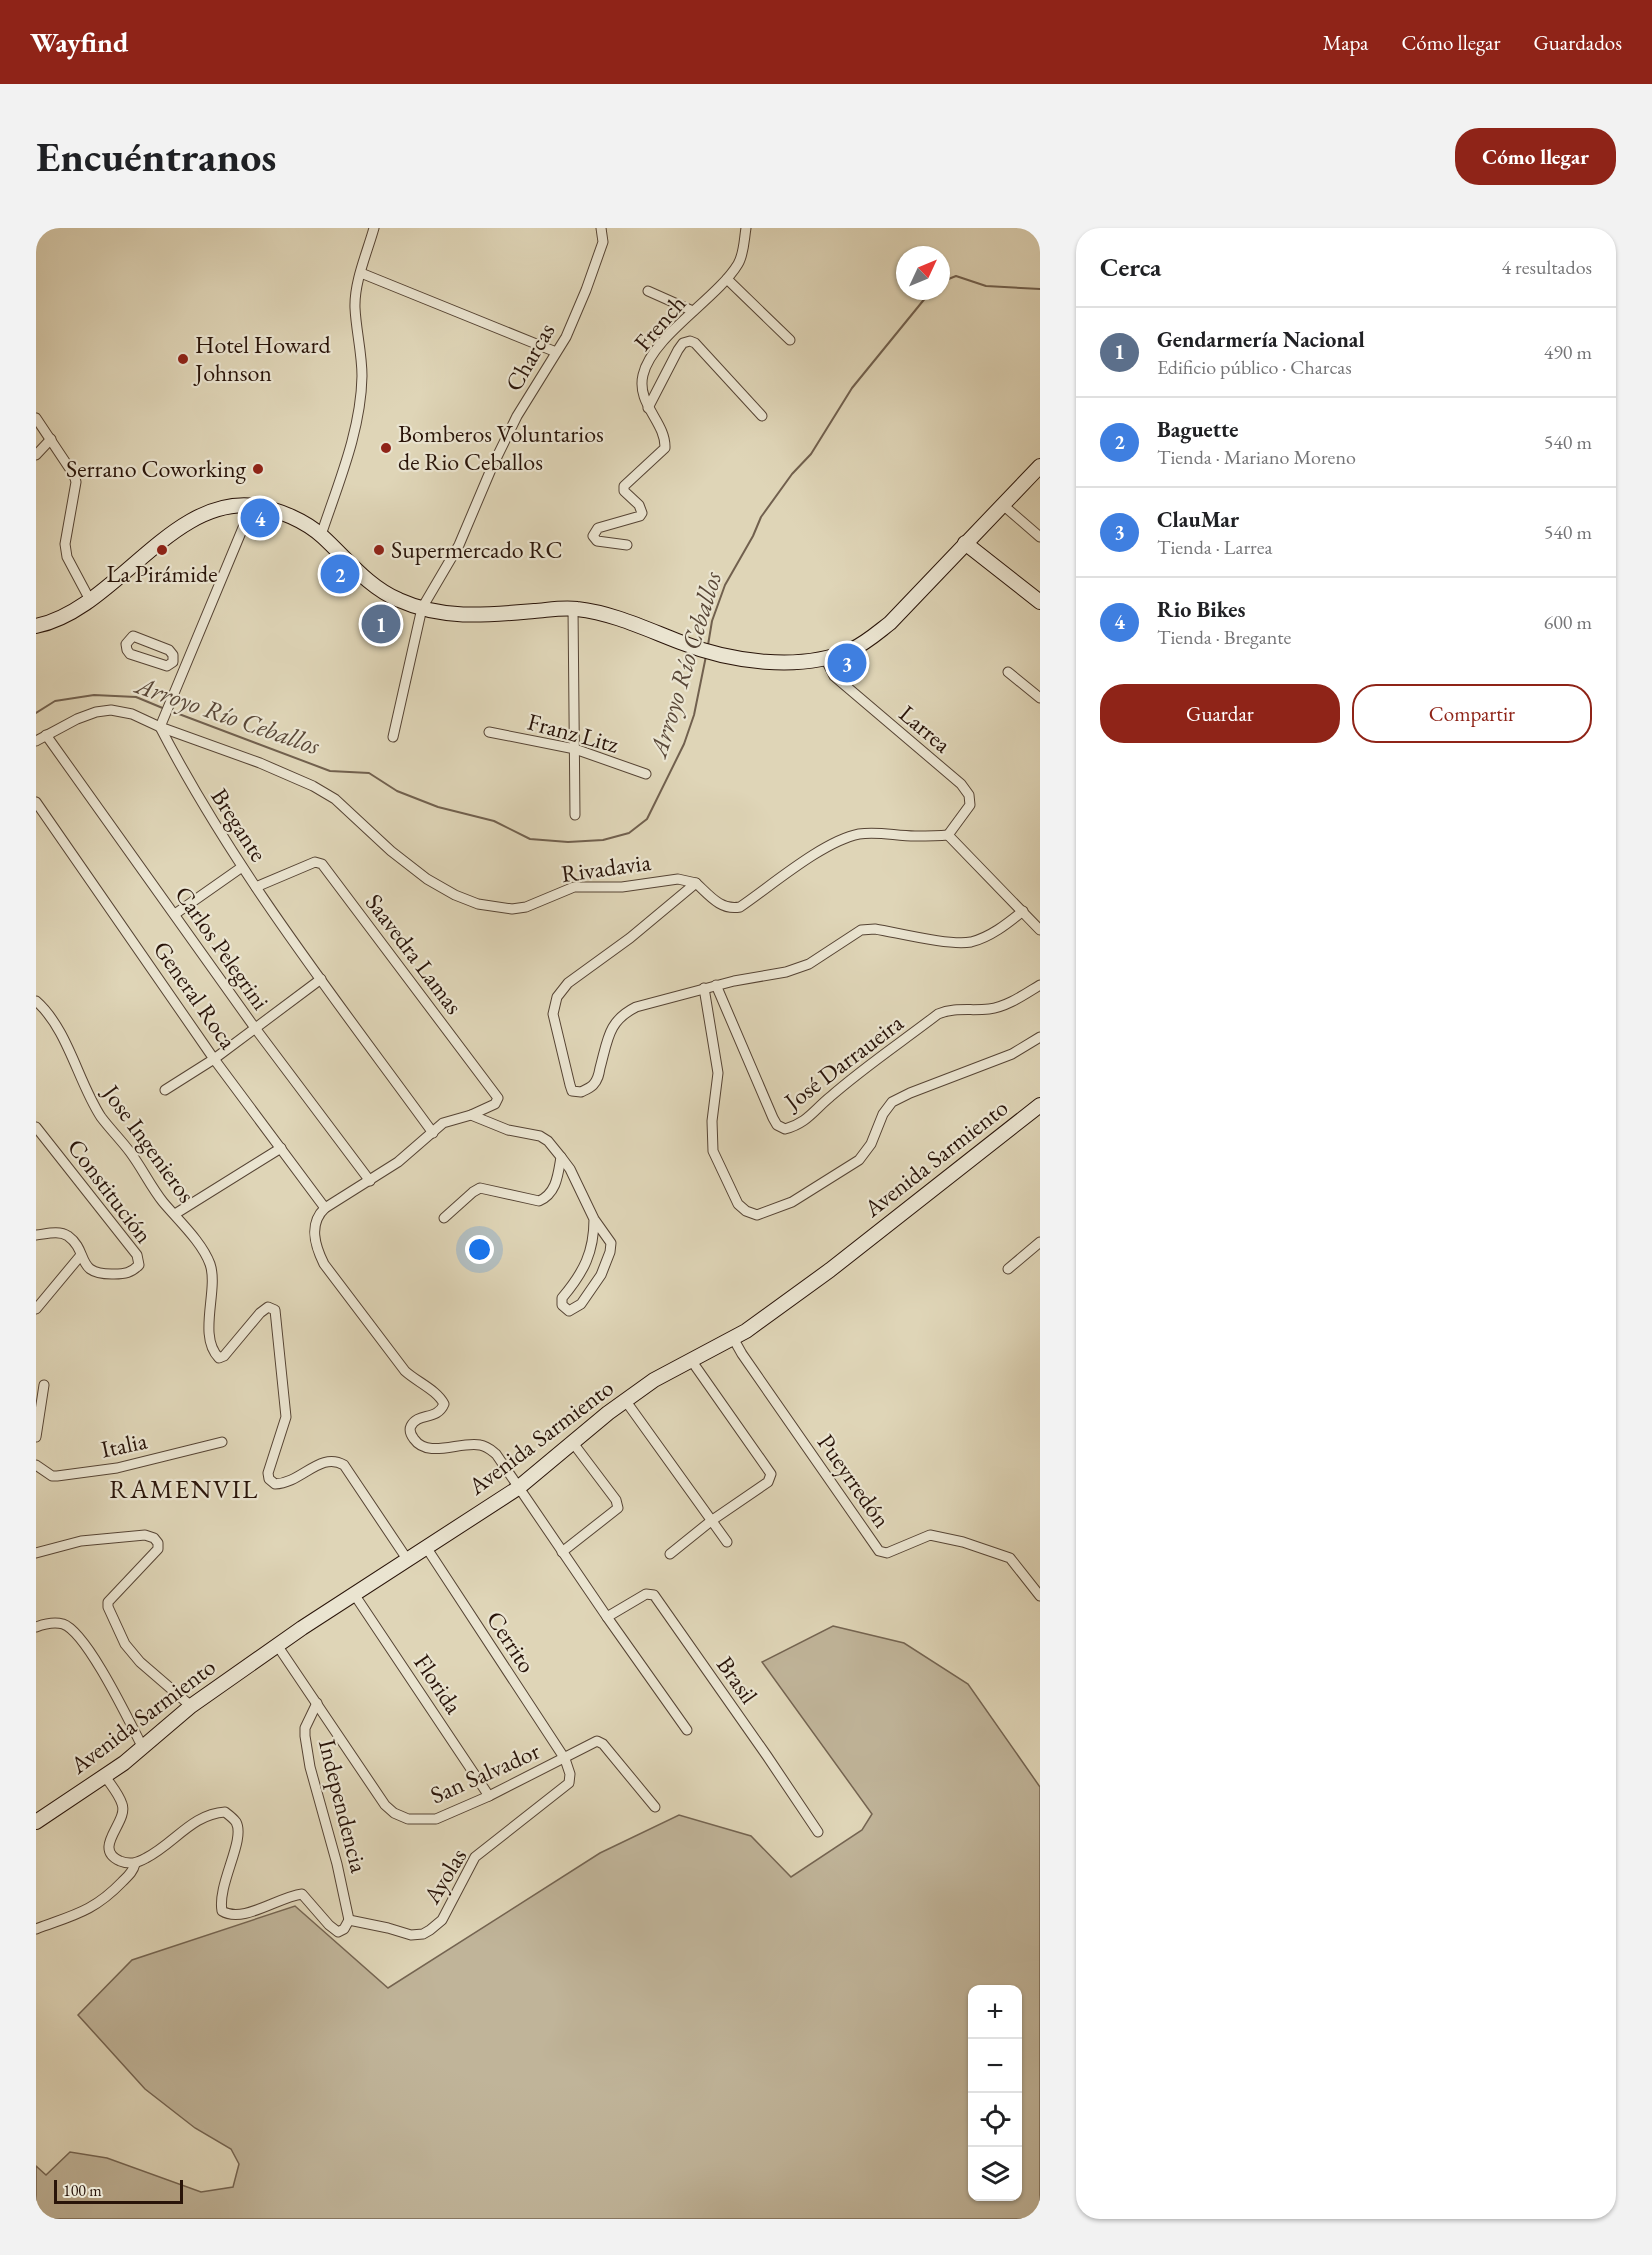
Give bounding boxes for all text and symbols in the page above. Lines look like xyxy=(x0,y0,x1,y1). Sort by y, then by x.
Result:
text: Wayfind xyxy=(30,24,128,60)
text: Mapa xyxy=(1323,29,1368,56)
text: Cómo llegar xyxy=(1401,29,1500,56)
text: Guardados xyxy=(1533,29,1622,56)
button: Cómo llegar xyxy=(1455,128,1616,185)
text: Encuéntranos xyxy=(36,129,276,184)
north arrow xyxy=(896,246,950,300)
text: Cerca xyxy=(1100,250,1161,284)
text: 4 resultados xyxy=(1501,254,1592,280)
street label: French xyxy=(627,288,692,357)
street label: Charcas xyxy=(498,317,561,396)
text: Gendarmería Nacional xyxy=(1157,325,1365,354)
place label: Hotel Howard Johnson xyxy=(193,329,331,388)
text: 1 xyxy=(1114,339,1125,365)
text: 490 m xyxy=(1544,339,1592,365)
marker: Hotel Howard Johnson xyxy=(176,352,190,366)
text: Edificio público · Charcas xyxy=(1157,354,1352,380)
text: Baguette xyxy=(1157,415,1238,444)
place label: Bomberos Voluntarios de Rio Ceballos xyxy=(398,418,604,477)
text: 2 xyxy=(1114,429,1125,455)
text: 540 m xyxy=(1544,429,1592,455)
marker: Bomberos Voluntarios de Rio Ceballos xyxy=(379,441,393,455)
text: Tienda · Mariano Moreno xyxy=(1157,444,1356,470)
place label: Serrano Coworking xyxy=(66,453,247,484)
marker: Serrano Coworking xyxy=(251,462,265,476)
pin: 4 xyxy=(240,496,280,540)
text: ClauMar xyxy=(1157,505,1239,534)
text: 3 xyxy=(1114,519,1125,545)
text: 540 m xyxy=(1544,519,1592,545)
place label: Supermercado RC xyxy=(391,534,563,565)
text: Tienda · Larrea xyxy=(1157,534,1273,560)
marker: La Pirámide xyxy=(155,543,169,557)
marker: Supermercado RC xyxy=(372,543,386,557)
pin: 2 xyxy=(320,552,360,596)
place label: La Pirámide xyxy=(106,558,218,589)
water label: Arroyo Río Ceballos xyxy=(640,566,730,763)
text: Rio Bikes xyxy=(1157,595,1245,624)
pin: 1 xyxy=(362,602,400,646)
text: 4 xyxy=(1114,609,1125,635)
text: 600 m xyxy=(1544,609,1592,635)
text: Tienda · Bregante xyxy=(1157,624,1291,650)
pin: 3 xyxy=(828,640,866,686)
water label: Arroyo Río Ceballos xyxy=(130,667,325,763)
button: Guardar xyxy=(1100,684,1340,743)
button: Compartir xyxy=(1352,684,1592,743)
street label: Larrea xyxy=(893,698,958,760)
street label: Franz Litz xyxy=(524,706,622,760)
street label: Bregante xyxy=(204,782,274,867)
street label: Rivadavia xyxy=(559,846,653,889)
street label: Carlos Pelegrini xyxy=(168,880,277,1016)
street label: Saavedra Lamas xyxy=(359,887,470,1020)
street label: General Roca xyxy=(147,935,244,1055)
street label: José Darraueira xyxy=(777,1007,910,1118)
street label: Jose Ingenieros xyxy=(95,1077,203,1209)
street label: Avenida Sarmiento xyxy=(857,1092,1014,1224)
street label: Constitución xyxy=(61,1132,160,1249)
your location xyxy=(465,1235,494,1264)
street label: Avenida Sarmiento xyxy=(461,1372,620,1502)
street label: Italia xyxy=(98,1424,150,1465)
street label: Pueyrredón xyxy=(811,1428,898,1534)
district label: RAMENVIL xyxy=(109,1472,259,1506)
street label: Cerrito xyxy=(480,1605,543,1679)
street label: Florida xyxy=(407,1648,470,1720)
street label: Brasil xyxy=(710,1650,765,1710)
street label: Avenida Sarmiento xyxy=(63,1651,222,1781)
street label: San Salvador xyxy=(425,1735,544,1810)
street label: Independencia xyxy=(312,1736,375,1876)
street label: Ayolas xyxy=(415,1842,473,1910)
map controls xyxy=(968,1985,1022,2201)
button: + xyxy=(968,1985,1022,2039)
button: − xyxy=(968,2039,1022,2093)
button: locate xyxy=(968,2093,1022,2147)
button: layers xyxy=(968,2147,1022,2201)
scale bar xyxy=(54,2177,183,2204)
text: 100 m xyxy=(63,2180,102,2201)

